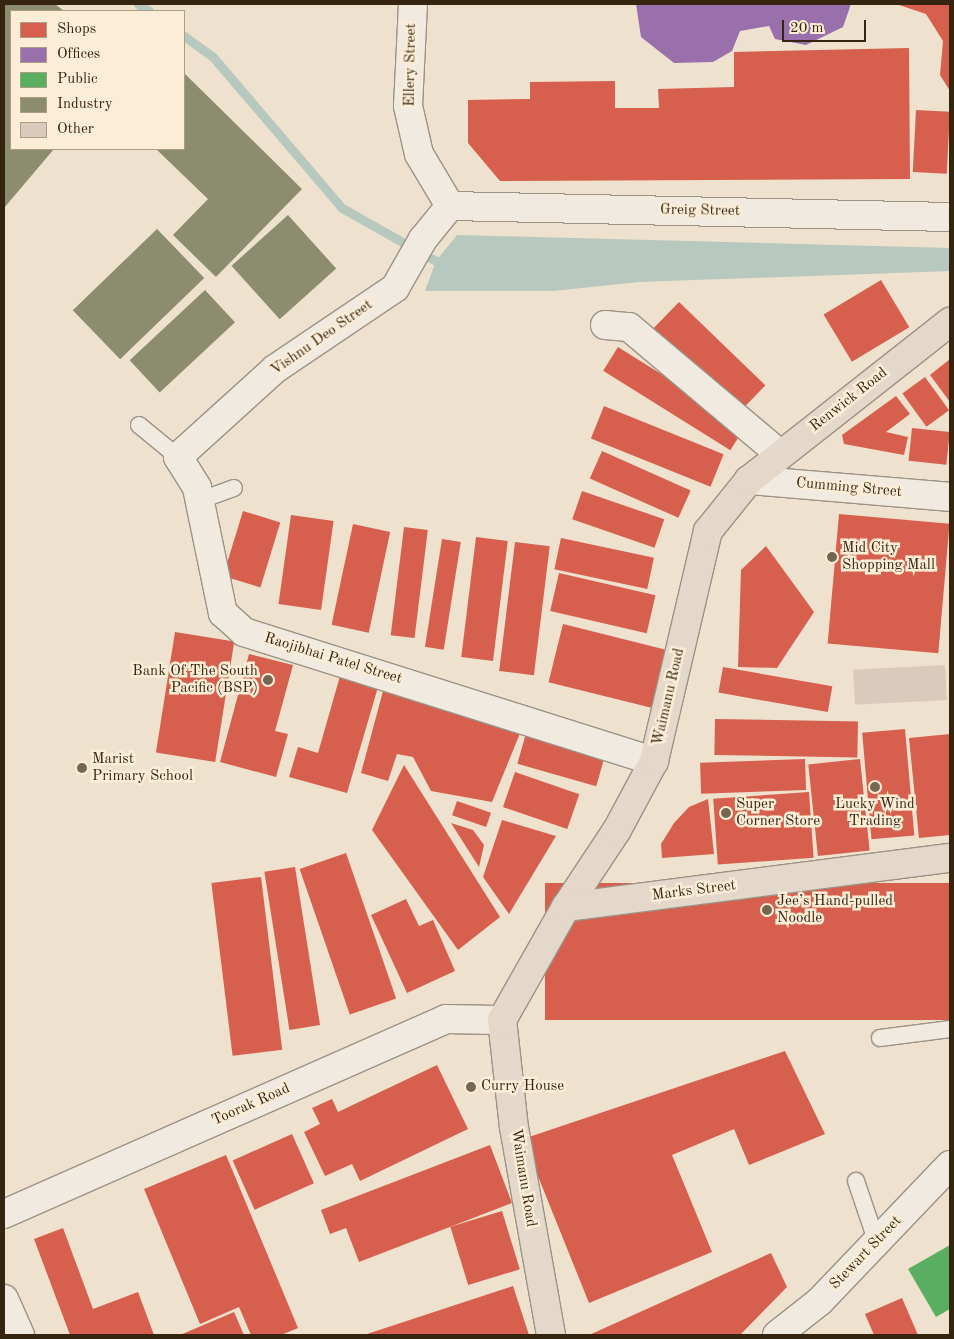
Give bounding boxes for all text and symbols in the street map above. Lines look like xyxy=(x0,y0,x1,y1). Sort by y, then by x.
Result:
legend xyxy=(10,10,185,150)
scale bar xyxy=(784,10,868,42)
text: 20 m xyxy=(790,21,824,36)
text: Shops xyxy=(57,22,96,37)
street label: Ellery Street xyxy=(401,23,421,107)
text: Offices xyxy=(57,47,100,62)
text: Public xyxy=(57,72,98,87)
text: Industry xyxy=(57,97,113,112)
text: Other xyxy=(57,122,94,137)
street label: Greig Street xyxy=(660,201,740,221)
street label: Vishnu Deo Street xyxy=(268,296,376,380)
street label: Renwick Road xyxy=(807,364,891,436)
street label: Cumming Street xyxy=(795,474,903,502)
place label: Mid City Shopping Mall xyxy=(842,539,935,574)
marker: Mid City Shopping Mall xyxy=(826,551,838,563)
street label: Raojibhai Patel Street xyxy=(262,629,404,689)
street label: Waimanu Road xyxy=(649,647,689,747)
place label: Bank Of The South Pacific (BSP) xyxy=(132,662,258,697)
marker: Bank Of The South Pacific (BSP) xyxy=(262,674,274,686)
place label: Marist Primary School xyxy=(92,750,193,785)
marker: Marist Primary School xyxy=(76,762,88,774)
marker: Lucky Wind Trading xyxy=(869,781,881,793)
place label: Super Corner Store xyxy=(736,795,820,830)
place label: Lucky Wind Trading xyxy=(835,795,915,830)
marker: Super Corner Store xyxy=(720,807,732,819)
street label: Marks Street xyxy=(651,877,737,905)
place label: Jee’s Hand-pulled Noodle xyxy=(777,892,893,927)
marker: Jee’s Hand-pulled Noodle xyxy=(761,904,773,916)
place label: Curry House xyxy=(481,1078,564,1096)
street label: Toorak Road xyxy=(209,1080,293,1130)
marker: Curry House xyxy=(465,1081,477,1093)
street label: Waimanu Road xyxy=(506,1128,540,1228)
street label: Stewart Street xyxy=(826,1212,906,1294)

